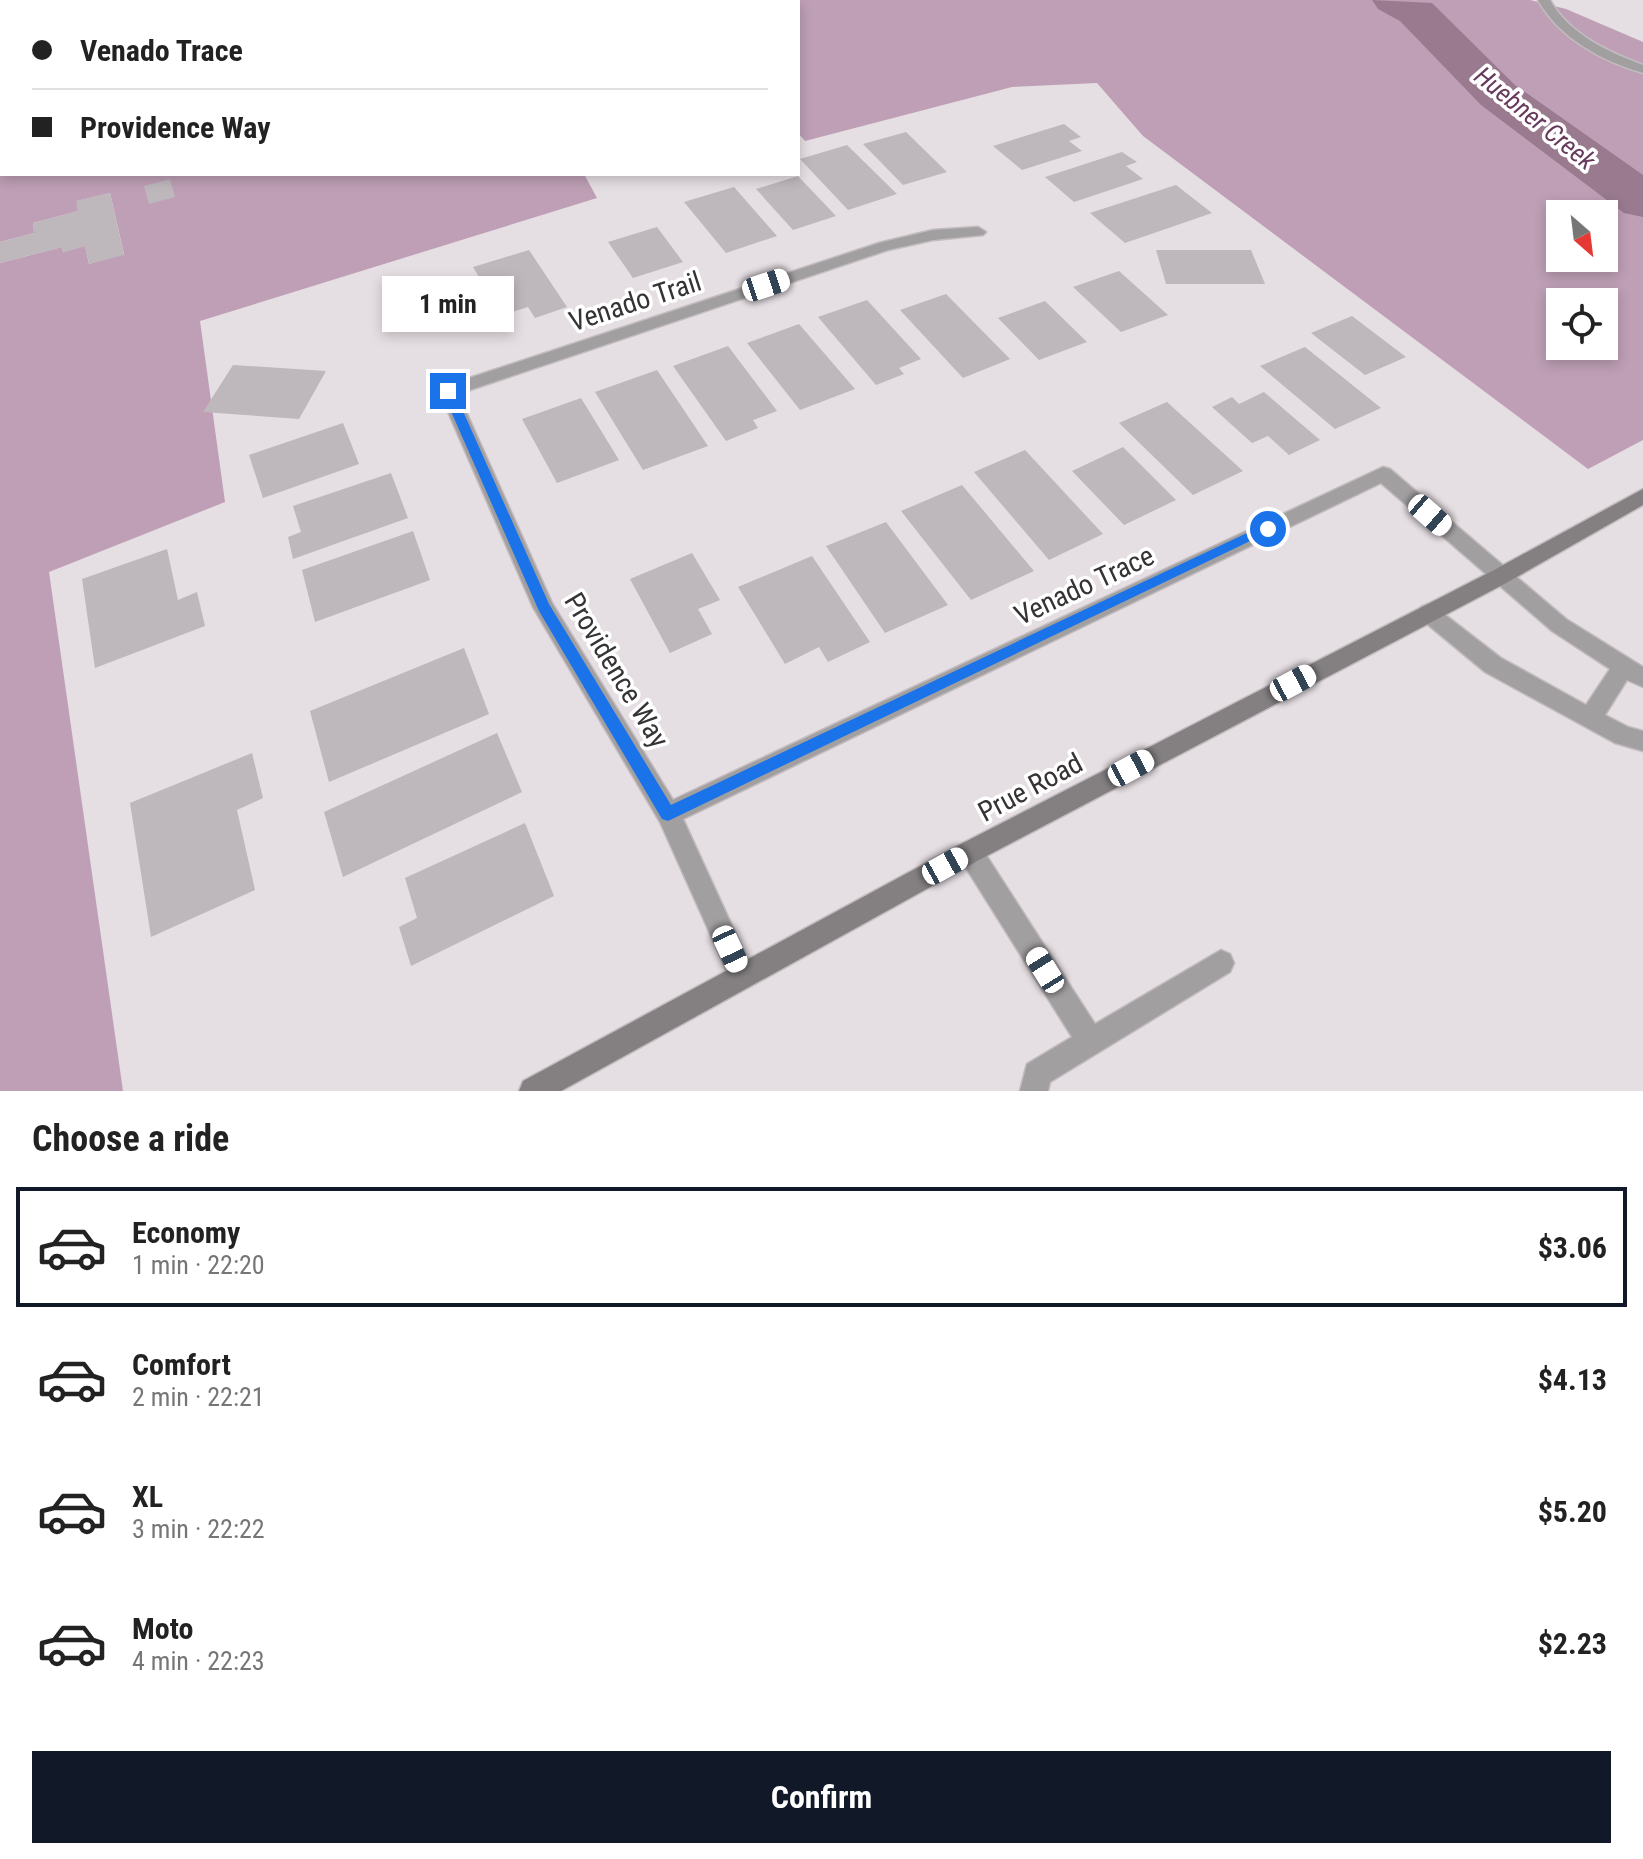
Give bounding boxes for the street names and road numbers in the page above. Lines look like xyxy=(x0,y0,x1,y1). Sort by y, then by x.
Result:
street label: Venado Trail xyxy=(565,265,705,338)
street label: Venado Trace xyxy=(1009,539,1159,632)
street label: Providence Way xyxy=(557,587,676,754)
street label: Prue Road xyxy=(972,746,1088,829)

